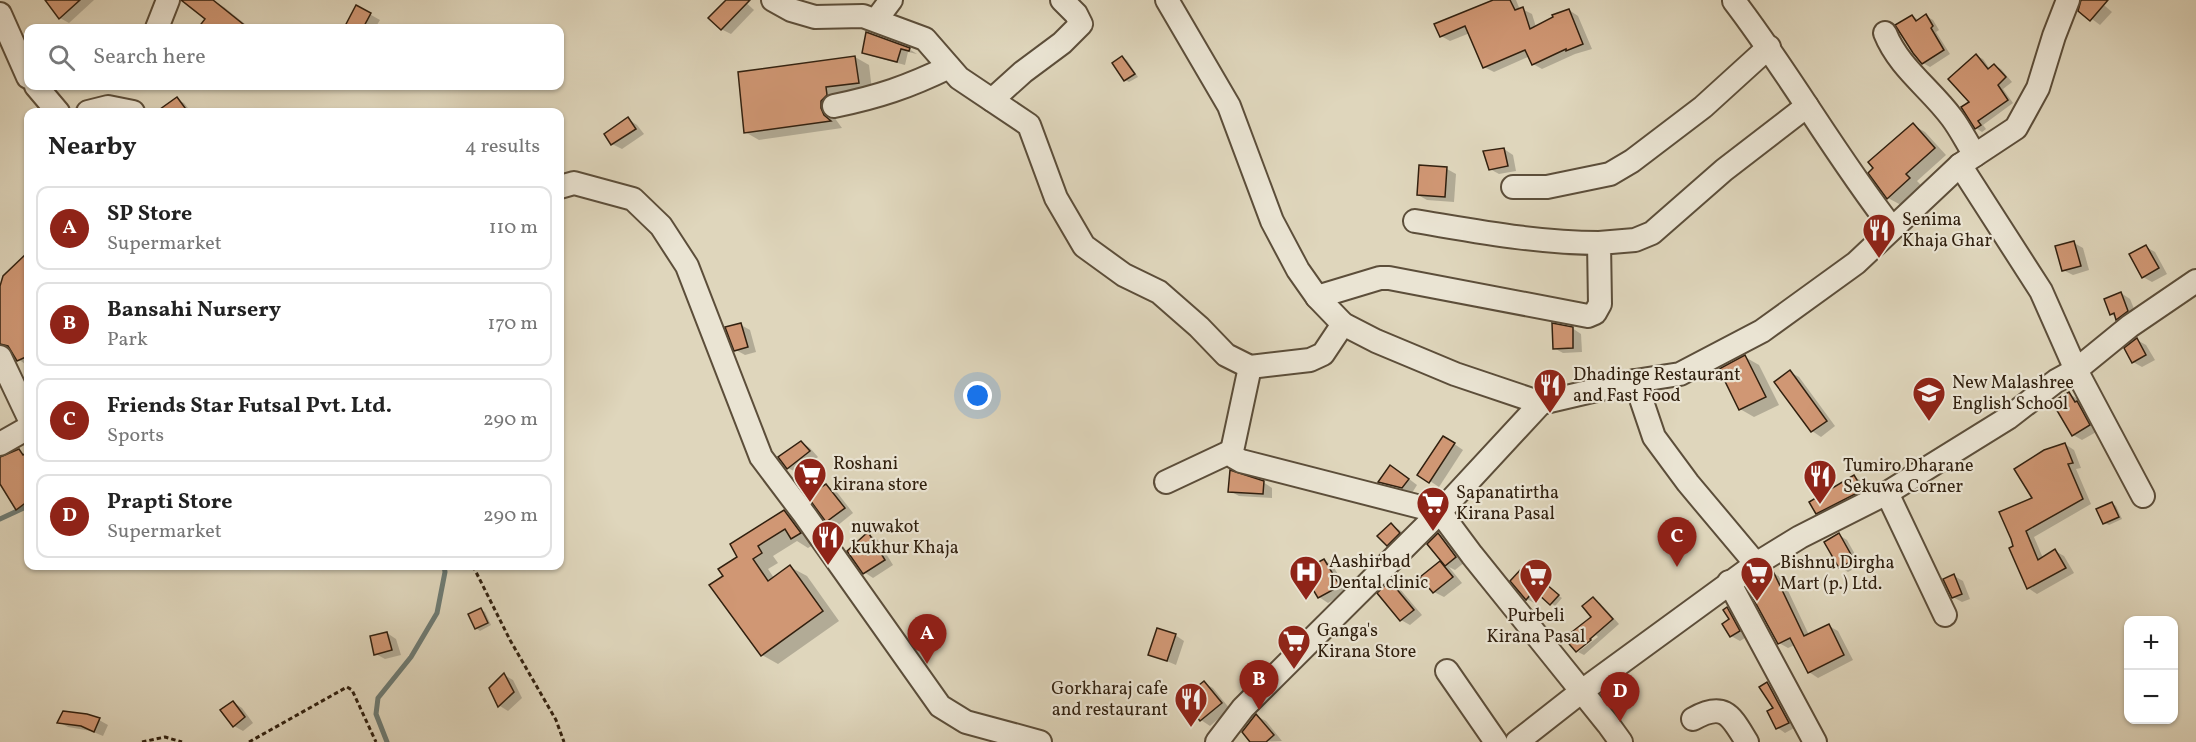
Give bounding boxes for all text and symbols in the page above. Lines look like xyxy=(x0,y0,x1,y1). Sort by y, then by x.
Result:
search box xyxy=(24,24,564,90)
icon: search xyxy=(45,41,78,74)
text: Search here xyxy=(93,42,206,73)
text: Nearby xyxy=(48,129,137,165)
text: 4 results xyxy=(465,133,540,161)
text: SP Store xyxy=(107,199,192,230)
place label: Senima Khaja Ghar xyxy=(1902,208,1992,254)
restaurant icon: Senima Khaja Ghar xyxy=(1861,212,1897,259)
text: A xyxy=(62,214,77,242)
text: 110 m xyxy=(489,214,538,242)
text: Supermarket xyxy=(107,230,222,258)
text: Bansahi Nursery xyxy=(107,295,281,326)
text: B xyxy=(63,310,76,338)
text: 170 m xyxy=(488,310,538,338)
text: Park xyxy=(107,326,148,354)
place label: Dhadinge Restaurant and Fast Food xyxy=(1573,363,1741,409)
restaurant icon: Dhadinge Restaurant and Fast Food xyxy=(1532,367,1568,414)
place label: New Malashree English School xyxy=(1952,371,2074,417)
school or university icon: New Malashree English School xyxy=(1911,375,1947,422)
your location xyxy=(963,381,992,410)
text: Friends Star Futsal Pvt. Ltd. xyxy=(107,391,392,422)
text: C xyxy=(63,406,76,434)
text: 290 m xyxy=(483,406,538,434)
text: Sports xyxy=(107,422,164,450)
place label: Roshani kirana store xyxy=(833,452,928,498)
place label: Tumiro Dharane Sekuwa Corner xyxy=(1843,454,1973,500)
supermarket icon: Roshani kirana store xyxy=(792,456,828,503)
restaurant icon: Tumiro Dharane Sekuwa Corner xyxy=(1802,458,1838,505)
place label: Sapanatirtha Kirana Pasal xyxy=(1456,481,1559,527)
supermarket icon: Sapanatirtha Kirana Pasal xyxy=(1415,485,1451,532)
text: Prapti Store xyxy=(107,487,232,518)
text: D xyxy=(62,502,77,530)
text: 290 m xyxy=(483,502,538,530)
place label: nuwakot kukhur Khaja xyxy=(851,515,959,561)
text: Supermarket xyxy=(107,518,222,546)
pin: C xyxy=(1658,518,1696,567)
restaurant icon: nuwakot kukhur Khaja xyxy=(810,519,846,566)
place label: Aashirbad Dental clinic xyxy=(1329,550,1428,596)
place label: Bishnu Dirgha Mart (p.) Ltd. xyxy=(1780,551,1895,597)
hospital icon: Aashirbad Dental clinic xyxy=(1288,554,1324,601)
supermarket icon: Bishnu Dirgha Mart (p.) Ltd. xyxy=(1739,555,1775,602)
supermarket icon: Purbeli Kirana Pasal xyxy=(1518,557,1554,604)
place label: Purbeli Kirana Pasal xyxy=(1487,604,1585,650)
pin: A xyxy=(908,614,946,664)
map controls xyxy=(2124,616,2178,724)
button: + xyxy=(2124,616,2178,670)
place label: Ganga's Kirana Store xyxy=(1317,619,1416,665)
supermarket icon: Ganga's Kirana Store xyxy=(1276,623,1312,670)
pin: B xyxy=(1240,660,1278,710)
button: − xyxy=(2124,670,2178,724)
pin: D xyxy=(1600,672,1640,722)
place label: Gorkharaj cafe and restaurant xyxy=(1051,677,1168,723)
restaurant icon: Gorkharaj cafe and restaurant xyxy=(1173,681,1209,728)

